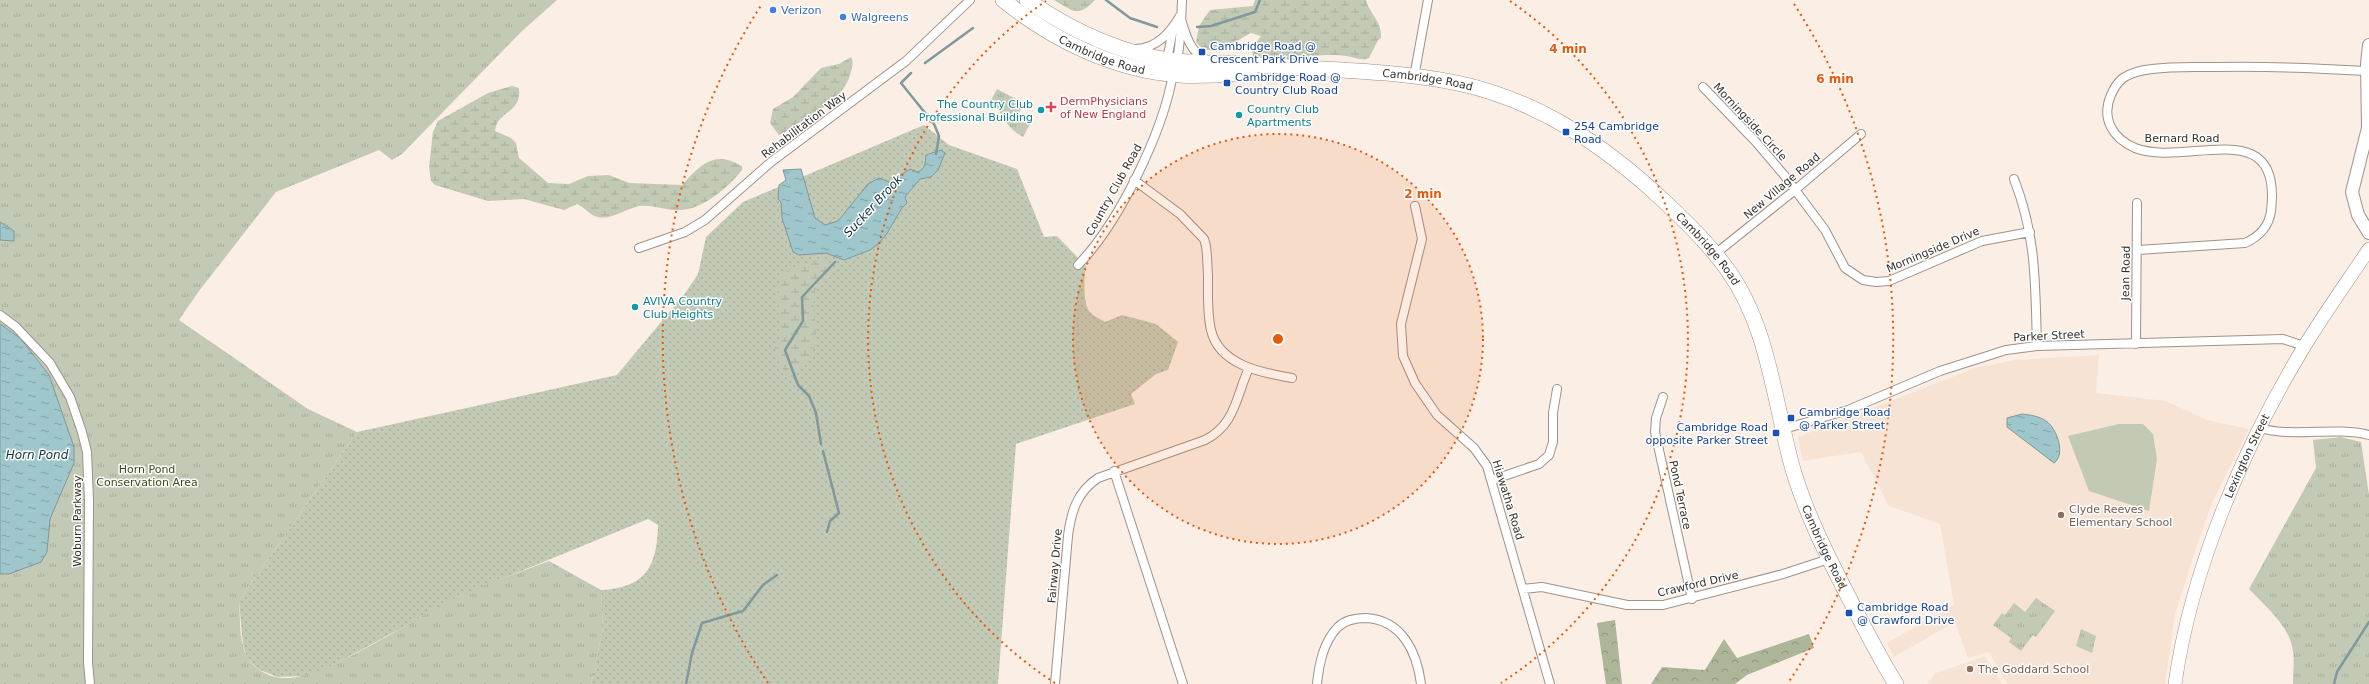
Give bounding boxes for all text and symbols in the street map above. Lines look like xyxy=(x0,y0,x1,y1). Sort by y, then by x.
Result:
place label: Verizon xyxy=(781,4,822,17)
marker: Verizon xyxy=(768,5,778,15)
place label: Walgreens xyxy=(851,11,909,24)
marker: Walgreens xyxy=(838,12,848,22)
street label: Cambridge Road xyxy=(1056,32,1146,77)
place label: Cambridge Road @ Crescent Park Drive xyxy=(1210,40,1319,66)
text: 4 min xyxy=(1549,42,1587,56)
marker: Cambridge Road @ Crescent Park Drive xyxy=(1197,47,1207,57)
street label: Cambridge Road xyxy=(1382,66,1474,93)
place label: Cambridge Road @ Country Club Road xyxy=(1235,71,1341,97)
text: 6 min xyxy=(1816,72,1854,86)
marker: Cambridge Road @ Country Club Road xyxy=(1222,78,1232,88)
street label: Morningside Circle xyxy=(1711,80,1790,164)
street label: Rehabilitation Way xyxy=(759,89,849,161)
place label: DermPhysicians of New England xyxy=(1060,95,1148,121)
place label: The Country Club Professional Building xyxy=(919,98,1033,124)
marker: DermPhysicians of New England xyxy=(1045,101,1057,113)
place label: Country Club Apartments xyxy=(1247,103,1319,129)
marker: The Country Club Professional Building xyxy=(1036,105,1046,115)
marker: Country Club Apartments xyxy=(1234,110,1244,120)
place label: 254 Cambridge Road xyxy=(1574,120,1659,146)
marker: 254 Cambridge Road xyxy=(1561,127,1571,137)
street label: Bernard Road xyxy=(2145,132,2219,145)
street label: Country Club Road xyxy=(1083,142,1145,238)
street label: New Village Road xyxy=(1741,150,1823,222)
water label: Sucker Brook xyxy=(841,171,906,240)
text: 2 min xyxy=(1404,187,1442,201)
street label: Cambridge Road xyxy=(1673,210,1742,287)
street label: Morningside Drive xyxy=(1884,224,1982,276)
street label: Jean Road xyxy=(2119,245,2133,302)
place label: AVIVA Country Club Heights xyxy=(643,295,723,321)
marker: AVIVA Country Club Heights xyxy=(630,302,640,312)
street label: Parker Street xyxy=(2013,328,2086,344)
centre of rings xyxy=(1271,332,1285,346)
place label: Cambridge Road @ Parker Street xyxy=(1799,406,1891,432)
street label: Lexington Street xyxy=(2222,411,2272,500)
marker: Cambridge Road @ Parker Street xyxy=(1786,413,1796,423)
place label: Cambridge Road opposite Parker Street xyxy=(1646,421,1769,447)
marker: Cambridge Road opposite Parker Street xyxy=(1771,428,1781,438)
water label: Horn Pond xyxy=(6,448,69,462)
street label: Hiawatha Road xyxy=(1490,458,1526,542)
street label: Pond Terrace xyxy=(1666,459,1694,531)
park label: Horn Pond Conservation Area xyxy=(96,463,198,489)
street label: Woburn Parkway xyxy=(71,475,84,567)
street label: Cambridge Road xyxy=(1799,503,1850,591)
place label: Clyde Reeves Elementary School xyxy=(2069,503,2172,529)
marker: Clyde Reeves Elementary School xyxy=(2056,510,2066,520)
street label: Fairway Drive xyxy=(1045,528,1065,604)
street label: Crawford Drive xyxy=(1656,568,1740,600)
place label: Cambridge Road @ Crawford Drive xyxy=(1857,601,1954,627)
marker: Cambridge Road @ Crawford Drive xyxy=(1844,608,1854,618)
place label: The Goddard School xyxy=(1977,663,2089,676)
marker: The Goddard School xyxy=(1965,664,1975,674)

